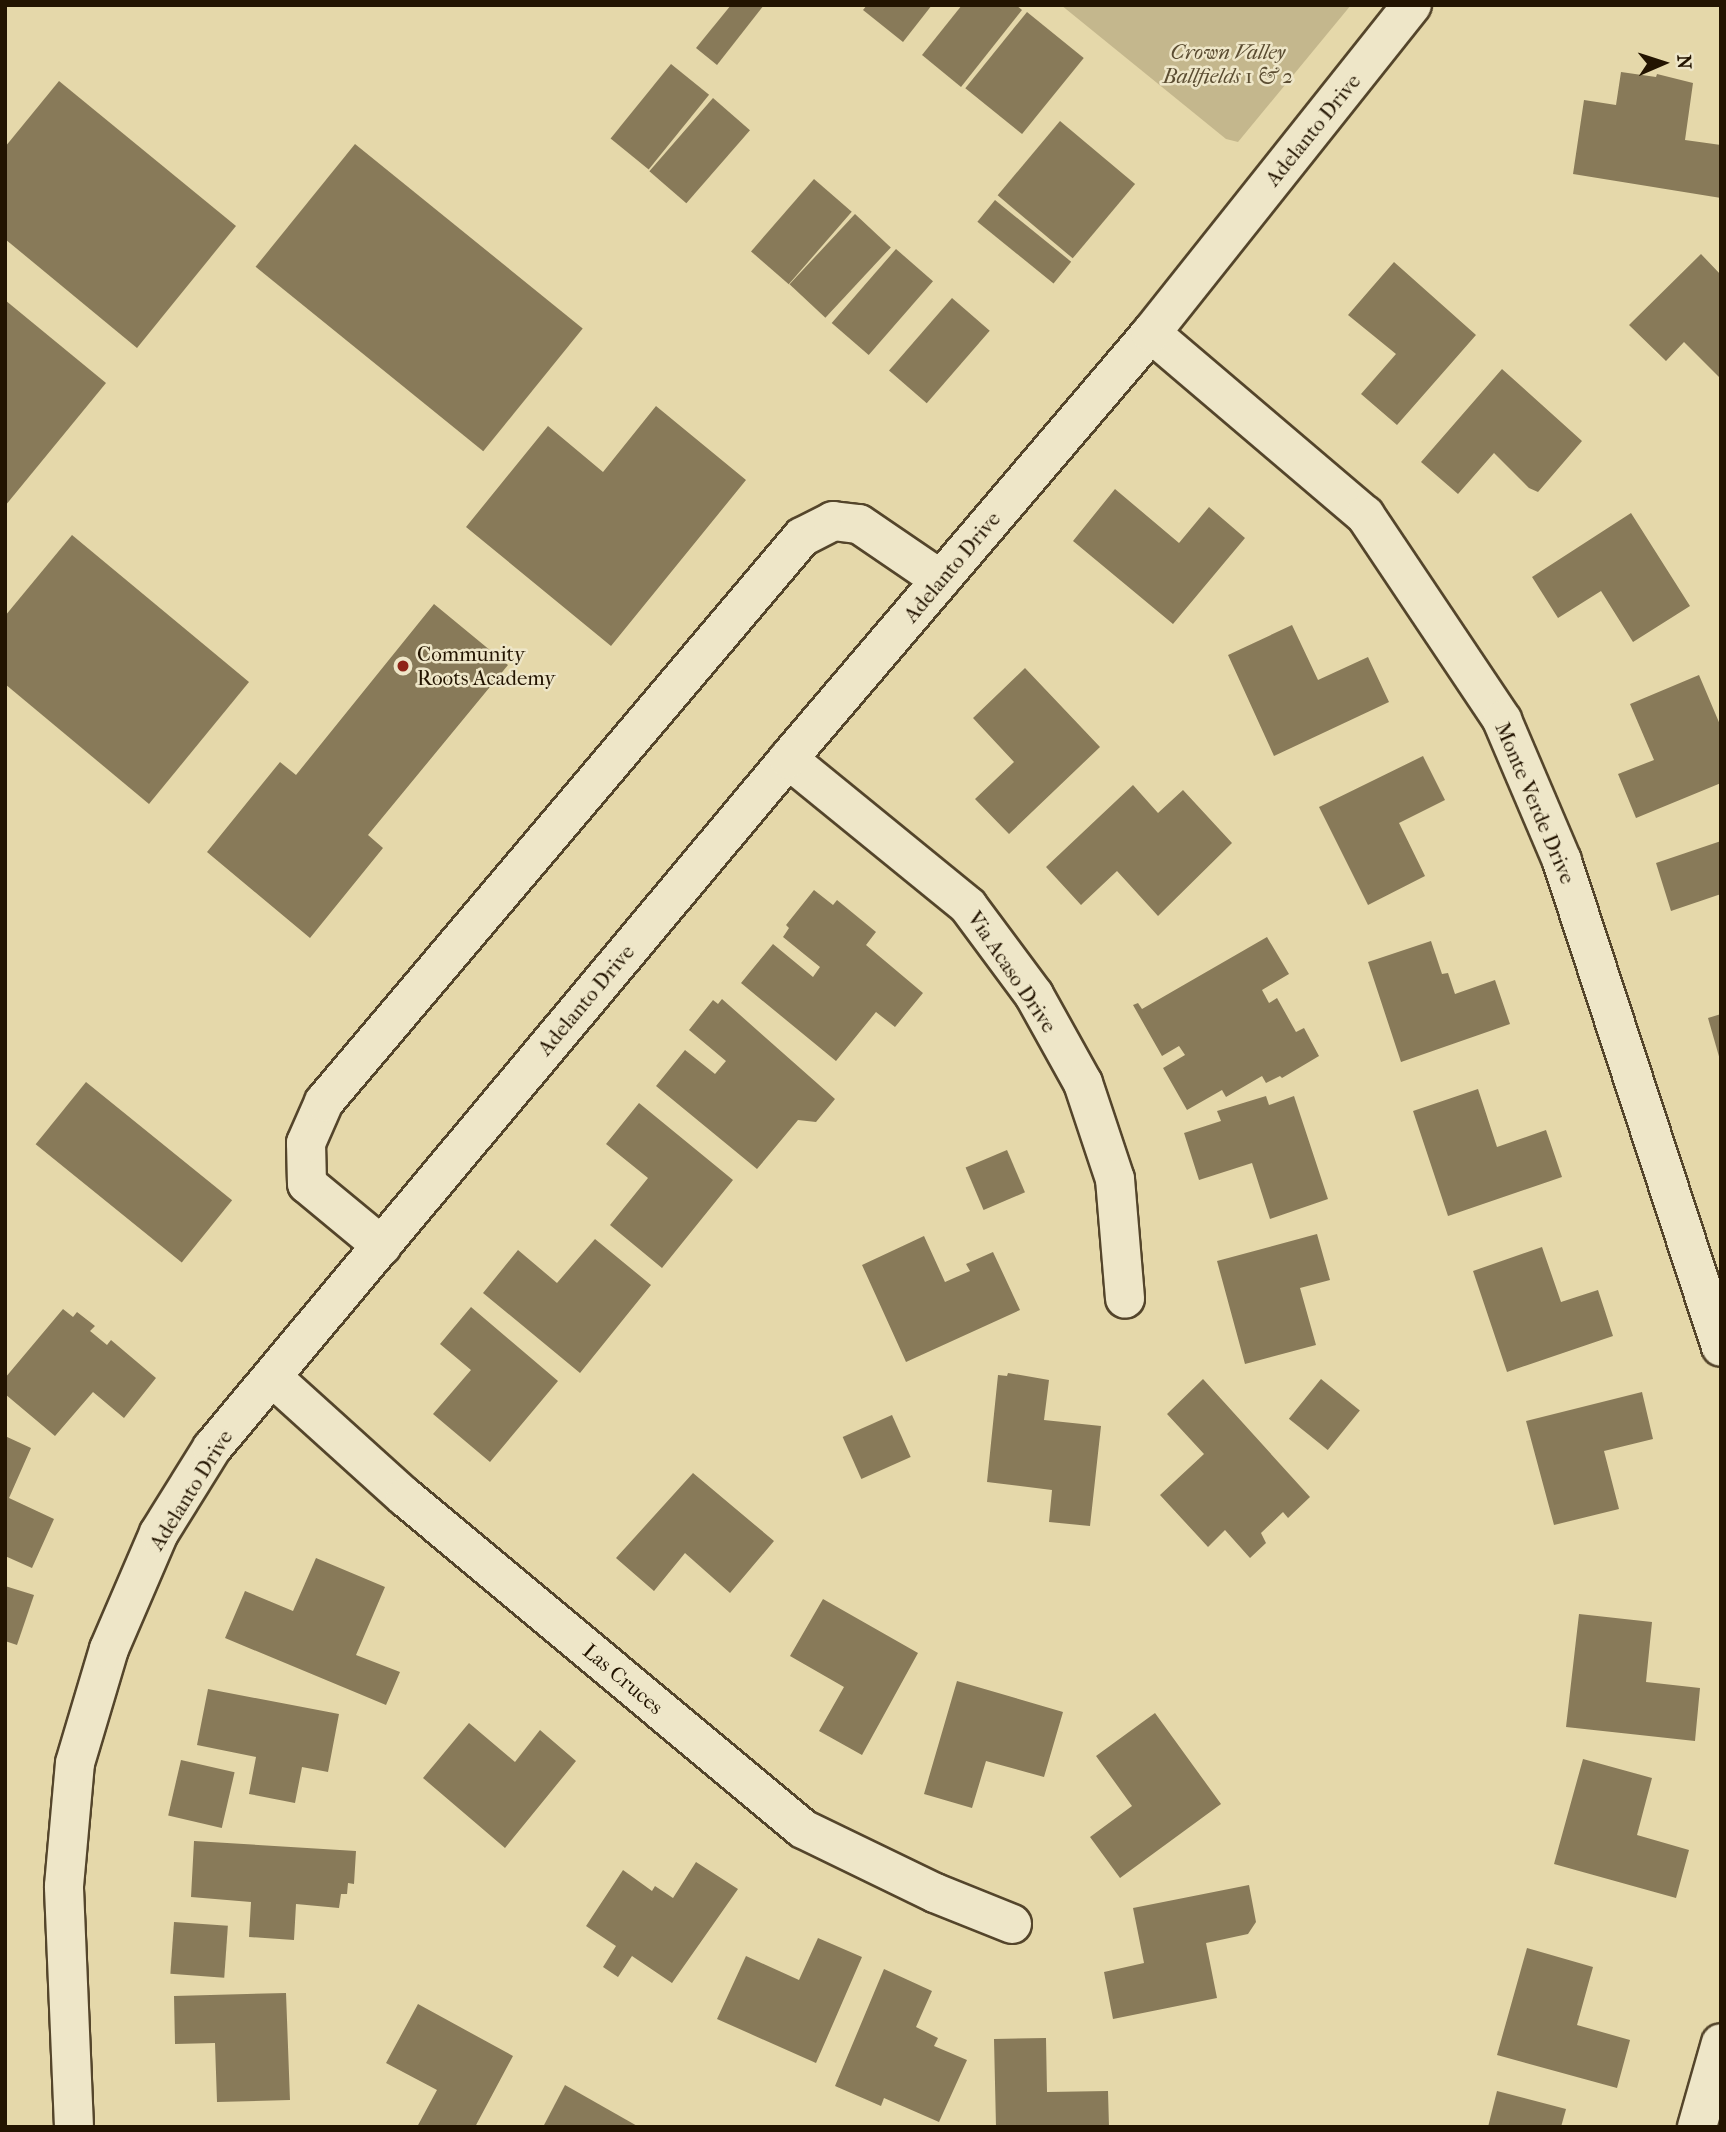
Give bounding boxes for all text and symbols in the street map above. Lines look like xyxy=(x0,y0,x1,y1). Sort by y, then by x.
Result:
north arrow xyxy=(1628,28,1698,98)
park label: Crown Valley Ballfields 1 & 2 xyxy=(1163,39,1293,89)
text: N xyxy=(1673,54,1695,70)
street label: Adelanto Drive xyxy=(1260,69,1366,191)
street label: Adelanto Drive xyxy=(898,506,1006,628)
place label: Community Roots Academy xyxy=(417,641,555,691)
marker: Community Roots Academy xyxy=(395,658,411,674)
street label: Monte Verde Drive xyxy=(1490,718,1580,888)
street label: Via Acaso Drive xyxy=(962,907,1062,1037)
street label: Adelanto Drive xyxy=(532,939,640,1061)
street label: Adelanto Drive xyxy=(144,1425,238,1555)
street label: Las Cruces xyxy=(578,1638,668,1720)

